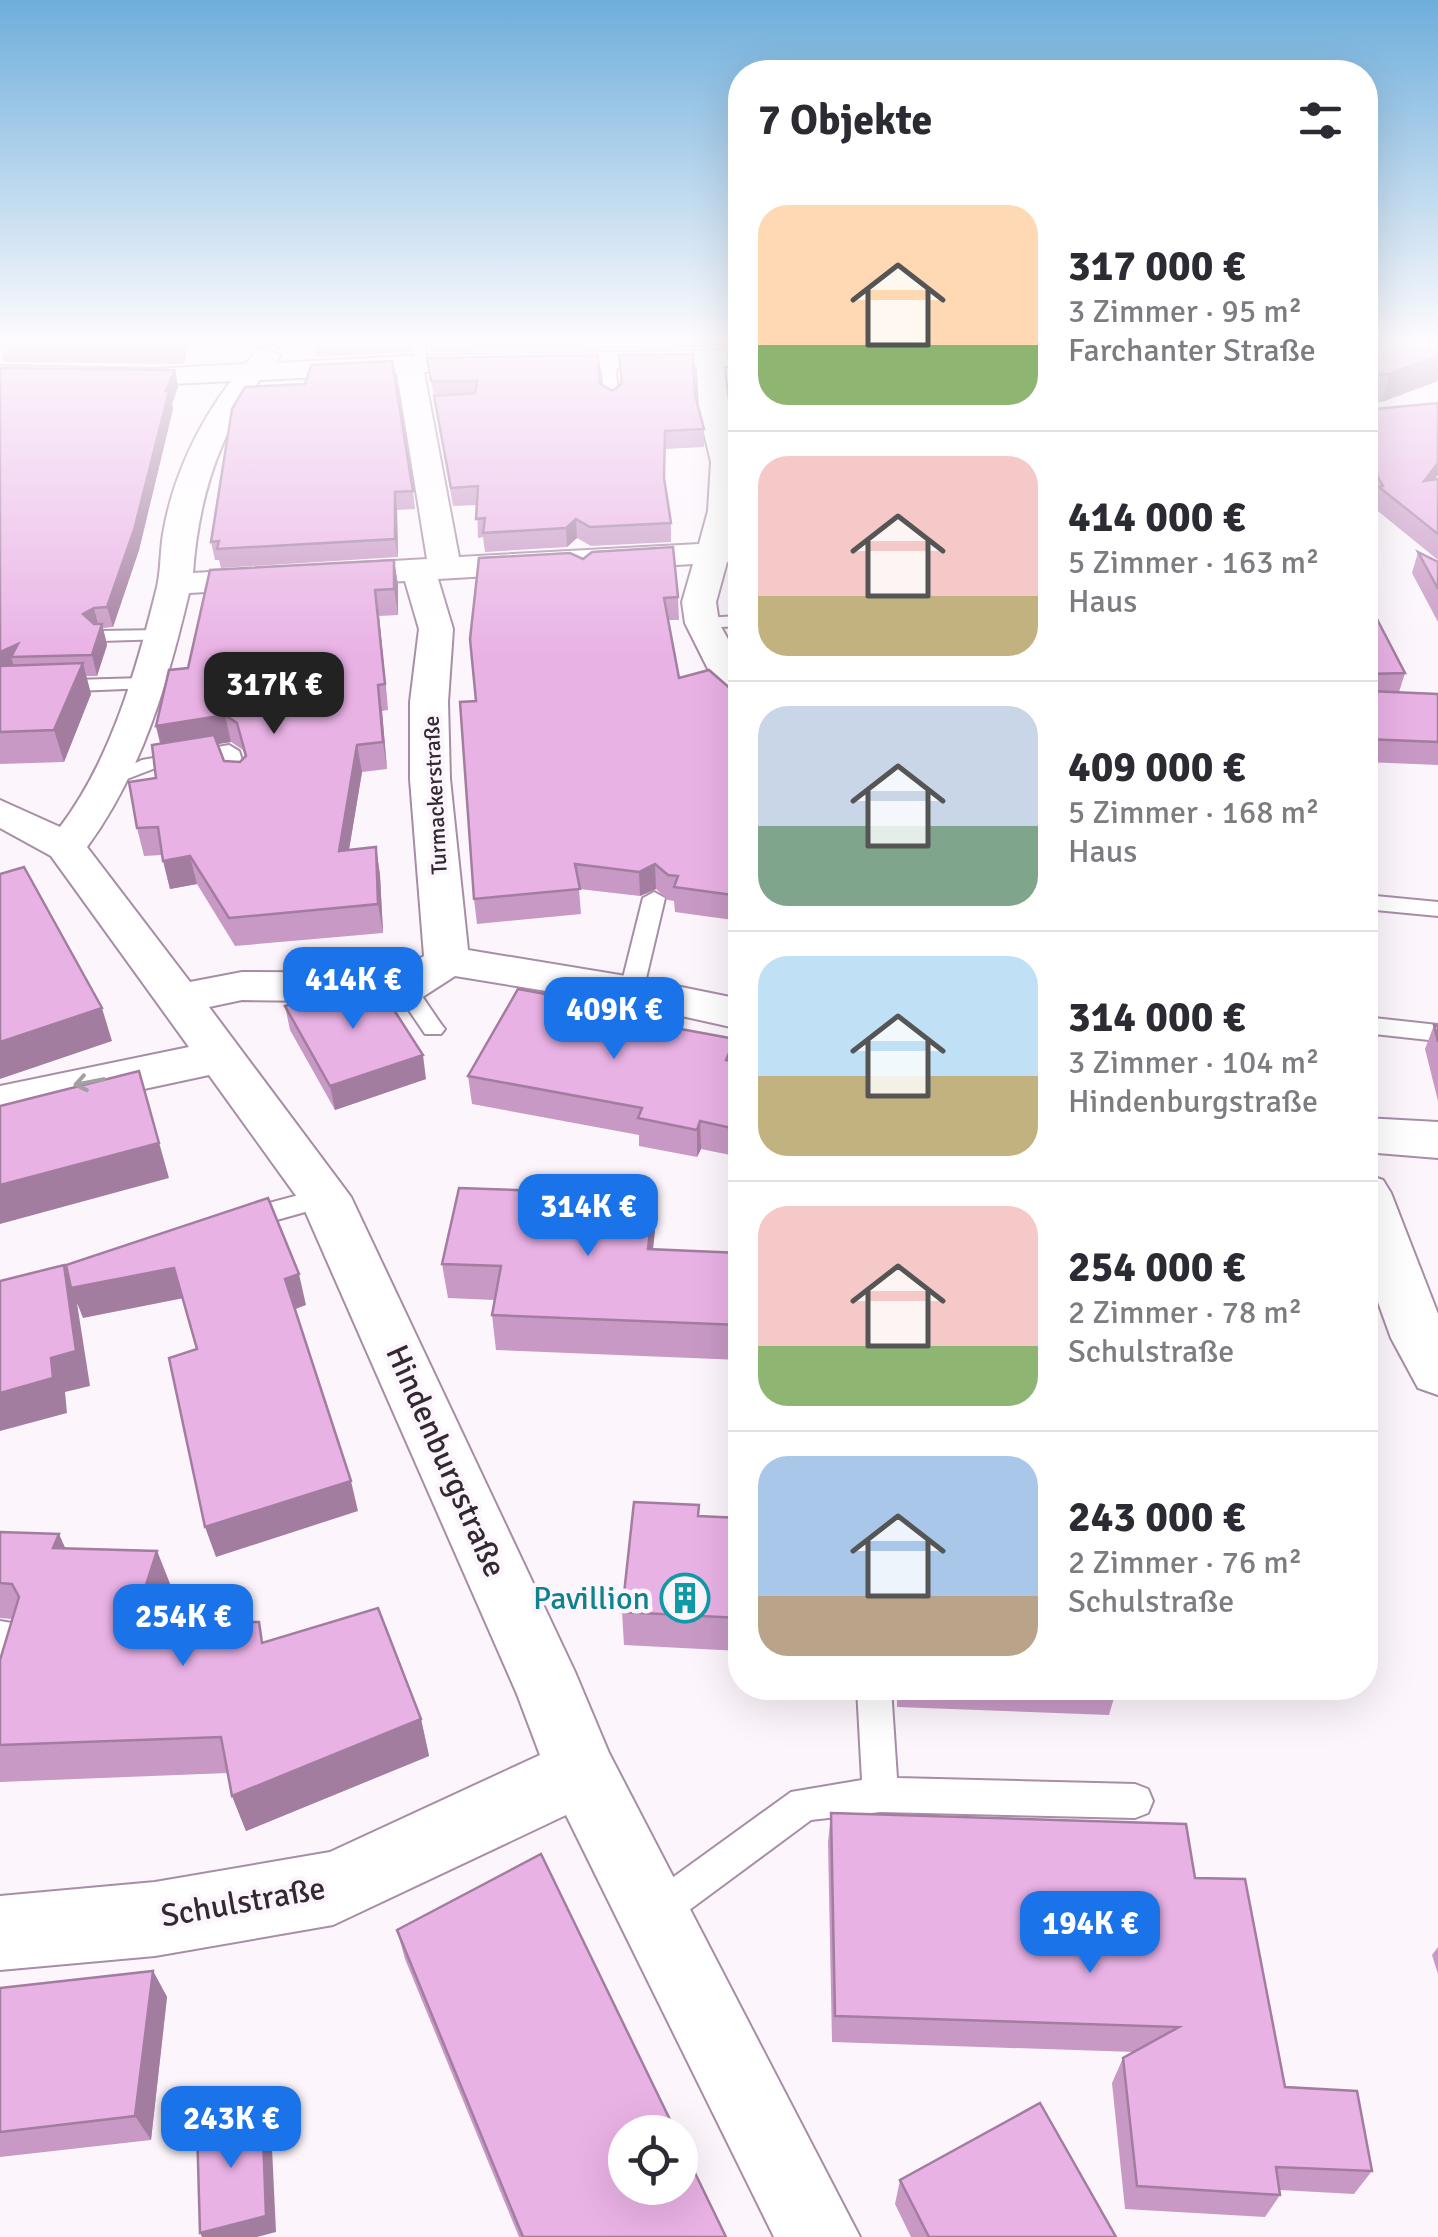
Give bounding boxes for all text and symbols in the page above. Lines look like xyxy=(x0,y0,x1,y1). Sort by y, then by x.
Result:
icon: filters xyxy=(1293,93,1348,148)
text: 7 Objekte xyxy=(758,95,932,146)
text: 317 000 € xyxy=(1068,241,1245,292)
icon: home xyxy=(838,245,958,365)
text: 3 Zimmer · 95 m² xyxy=(1068,292,1302,331)
text: Farchanter Straße xyxy=(1068,331,1316,370)
text: 414 000 € xyxy=(1068,492,1245,543)
icon: home xyxy=(838,496,958,616)
text: 5 Zimmer · 163 m² xyxy=(1068,543,1319,582)
text: Haus xyxy=(1068,582,1137,621)
pin: 317K € xyxy=(193,652,355,737)
text: 317K € xyxy=(226,665,322,704)
street label: Turmackerstraße xyxy=(417,715,453,875)
text: 409 000 € xyxy=(1068,742,1245,793)
icon: home xyxy=(838,746,958,866)
text: 5 Zimmer · 168 m² xyxy=(1068,793,1319,832)
text: Haus xyxy=(1068,832,1137,871)
pin: 414K € xyxy=(272,947,434,1032)
text: 414K € xyxy=(305,960,401,999)
pin: 409K € xyxy=(533,977,695,1062)
text: 409K € xyxy=(566,990,662,1029)
text: 314 000 € xyxy=(1068,992,1245,1043)
icon: home xyxy=(838,996,958,1116)
text: 3 Zimmer · 104 m² xyxy=(1068,1043,1319,1082)
one-way arrow xyxy=(74,1074,106,1093)
text: Hindenburgstraße xyxy=(1068,1082,1318,1121)
pin: 314K € xyxy=(507,1174,669,1259)
text: 314K € xyxy=(540,1187,636,1226)
text: 254 000 € xyxy=(1068,1242,1245,1293)
icon: home xyxy=(838,1246,958,1366)
text: 2 Zimmer · 78 m² xyxy=(1068,1293,1302,1332)
text: Schulstraße xyxy=(1068,1332,1234,1371)
street label: Hindenburgstraße xyxy=(377,1339,515,1583)
text: 243 000 € xyxy=(1068,1492,1245,1543)
icon: home xyxy=(838,1496,958,1616)
text: 2 Zimmer · 76 m² xyxy=(1068,1543,1302,1582)
building icon: Pavillion xyxy=(659,1572,711,1624)
place label: Pavillion xyxy=(533,1579,650,1618)
text: Schulstraße xyxy=(1068,1582,1234,1621)
pin: 254K € xyxy=(102,1584,264,1669)
text: 254K € xyxy=(135,1597,231,1636)
street label: Schulstraße xyxy=(158,1868,328,1936)
pin: 194K € xyxy=(1009,1891,1171,1976)
text: 194K € xyxy=(1042,1904,1138,1943)
pin: 243K € xyxy=(150,2086,312,2171)
text: 243K € xyxy=(183,2099,279,2138)
map controls xyxy=(608,2115,698,2205)
button: locate xyxy=(608,2115,698,2205)

